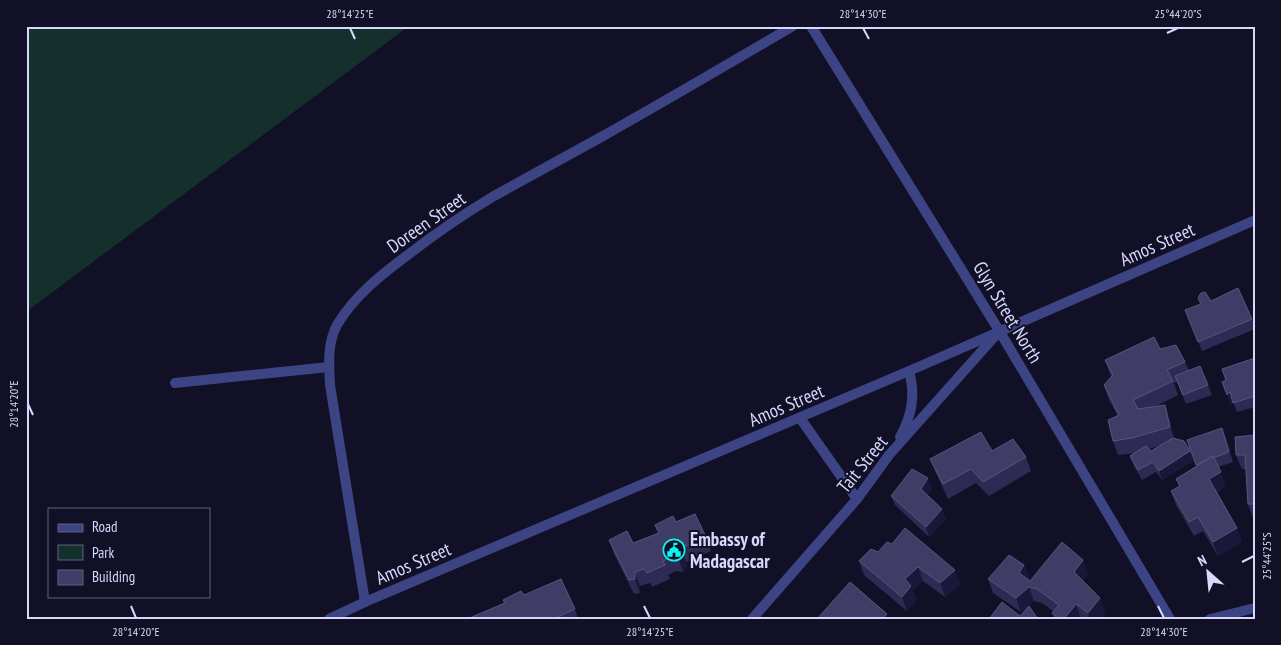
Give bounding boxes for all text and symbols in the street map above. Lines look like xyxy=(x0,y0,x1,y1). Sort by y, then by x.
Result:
text: 28°14'25"E xyxy=(326,6,374,21)
text: 28°14'30"E xyxy=(839,6,887,21)
text: 25°44'20"S xyxy=(1154,6,1202,21)
street label: Doreen Street xyxy=(382,186,471,258)
street label: Amos Street xyxy=(1116,217,1199,271)
street label: Glyn Street North xyxy=(968,257,1048,367)
street label: Amos Street xyxy=(745,378,828,432)
text: 28°14'20"E xyxy=(6,380,21,428)
street label: Tait Street xyxy=(832,430,893,498)
legend xyxy=(48,508,210,598)
text: Road xyxy=(92,517,118,536)
place label: Embassy of Madagascar xyxy=(690,527,770,573)
text: 25°44'25"S xyxy=(1259,532,1274,580)
street label: Amos Street xyxy=(372,536,455,590)
public building icon: Embassy of Madagascar xyxy=(662,538,686,562)
text: Park xyxy=(92,543,114,562)
north arrow xyxy=(1184,548,1234,598)
text: N xyxy=(1195,551,1210,570)
text: Building xyxy=(92,567,135,586)
text: 28°14'20"E xyxy=(112,624,160,639)
text: 28°14'25"E xyxy=(626,624,674,639)
text: 28°14'30"E xyxy=(1140,624,1188,639)

